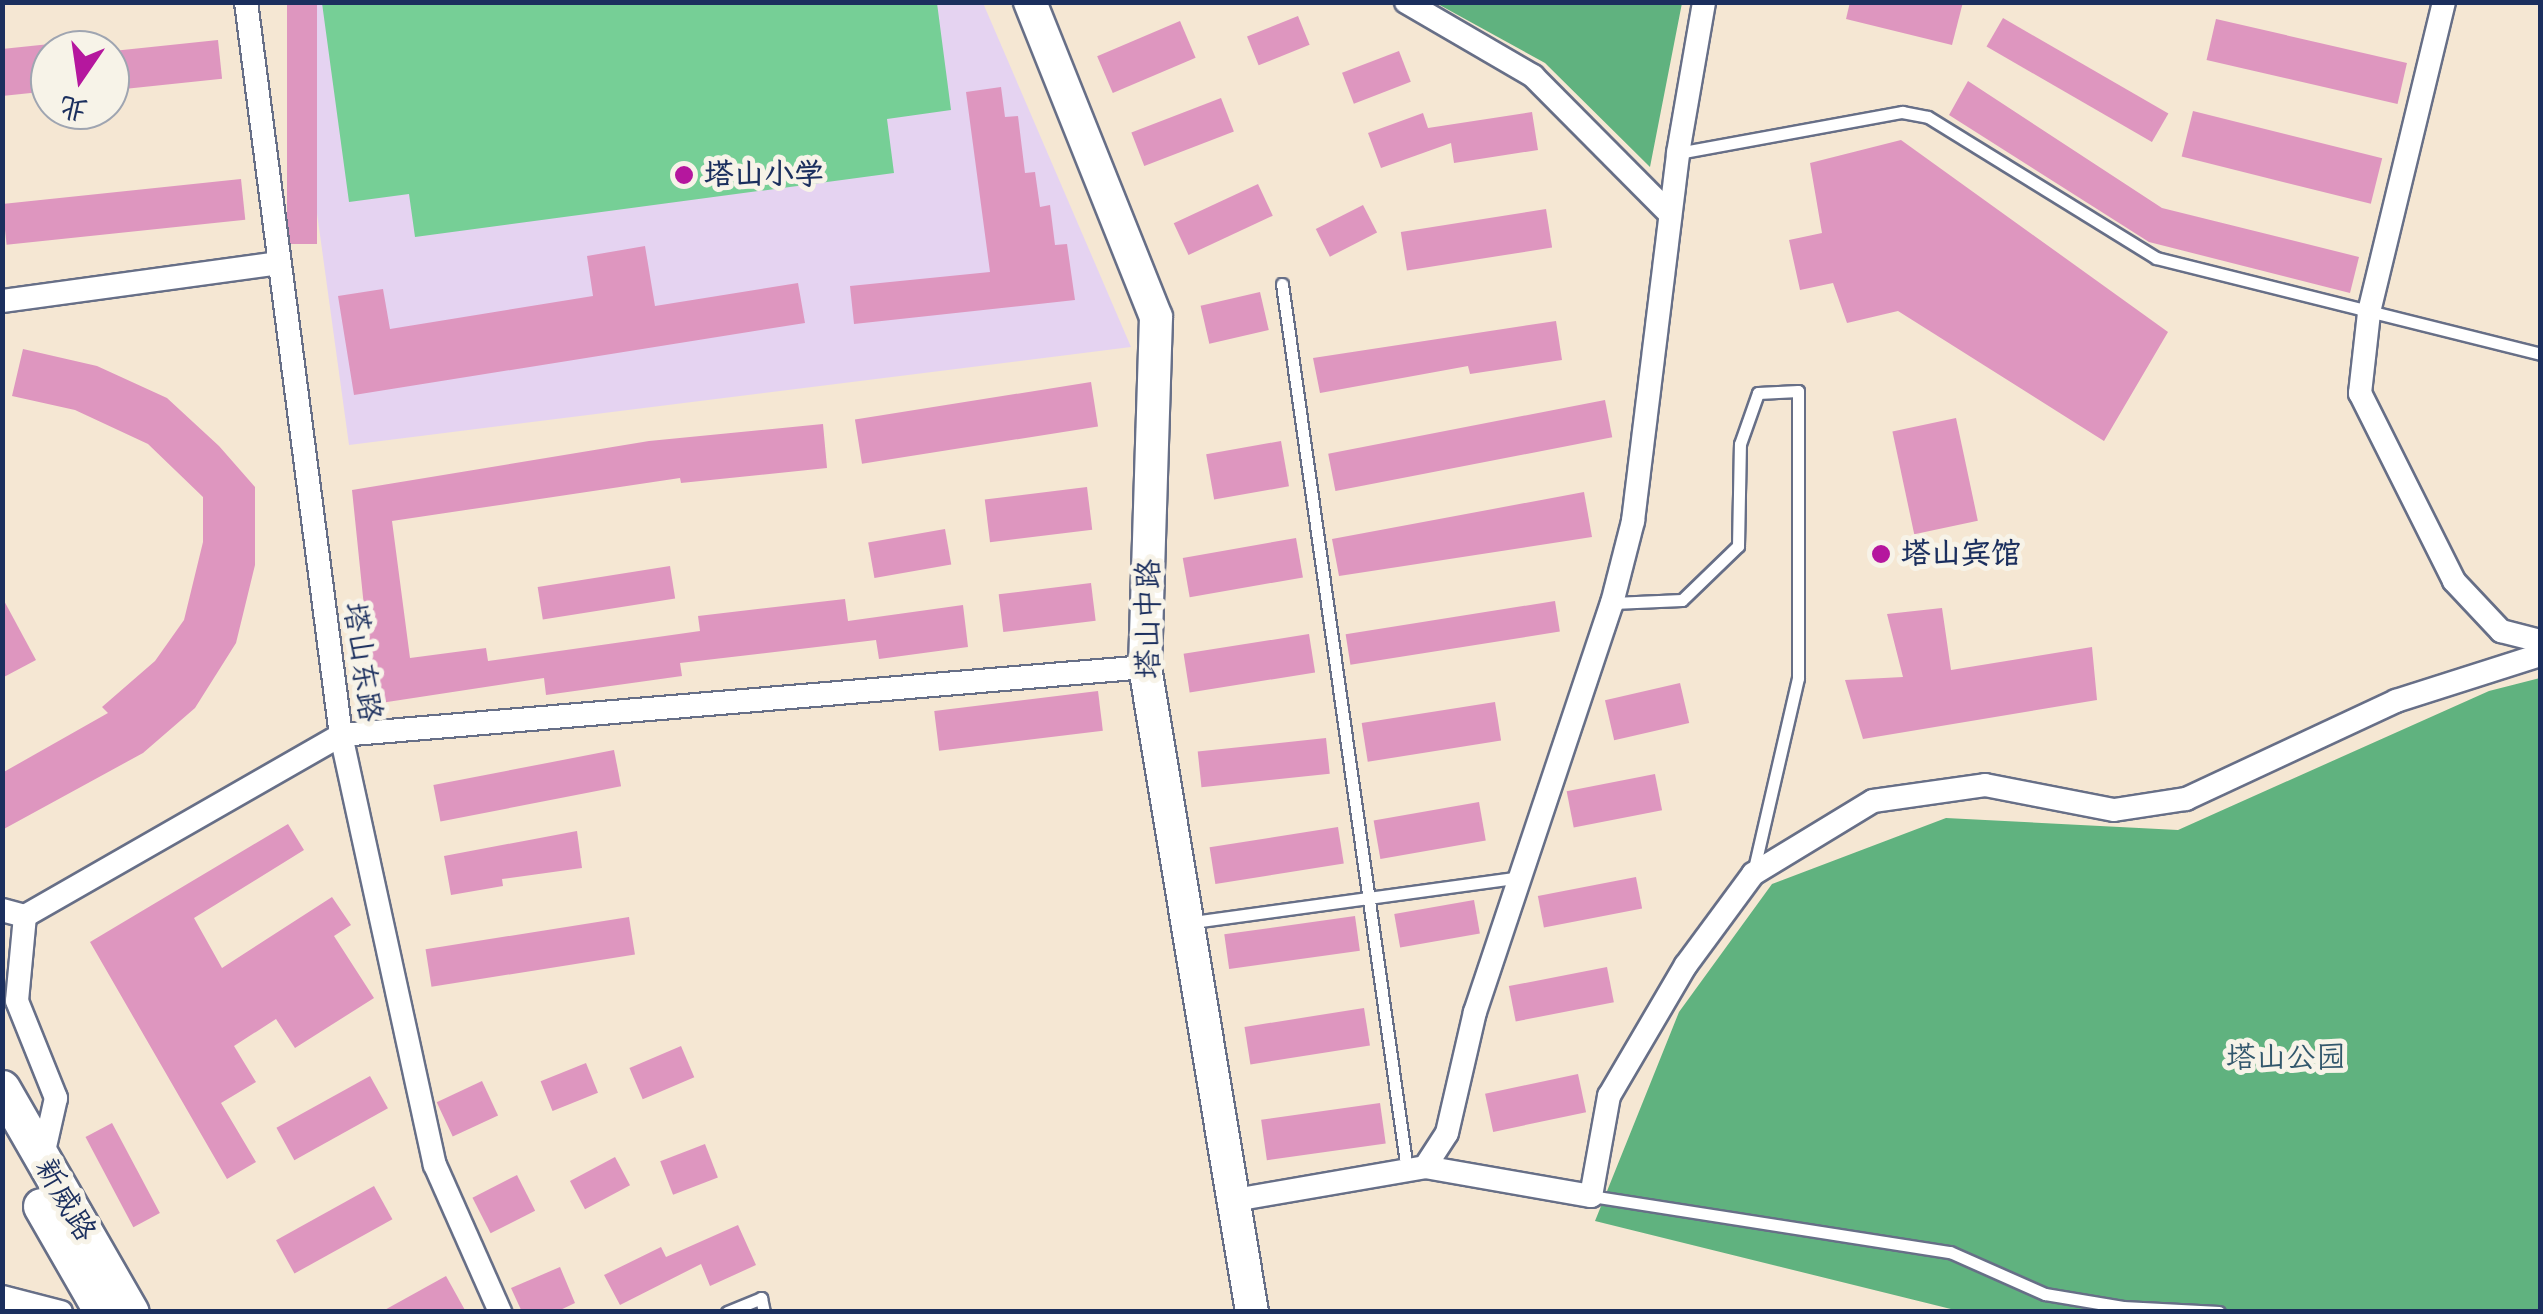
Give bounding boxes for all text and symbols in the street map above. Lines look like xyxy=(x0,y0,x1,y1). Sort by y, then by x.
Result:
north arrow xyxy=(30,30,130,130)
text: 北 xyxy=(56,88,91,128)
place label: 塔山小学 xyxy=(704,157,824,193)
marker: 塔山小学 xyxy=(673,164,695,186)
place label: 塔山宾馆 xyxy=(1901,536,2021,572)
marker: 塔山宾馆 xyxy=(1870,543,1892,565)
street label: 塔山中路 xyxy=(1131,559,1167,679)
street label: 塔山东路 xyxy=(336,600,388,724)
park label: 塔山公园 xyxy=(2226,1040,2346,1076)
street label: 新威路 xyxy=(27,1152,103,1248)

